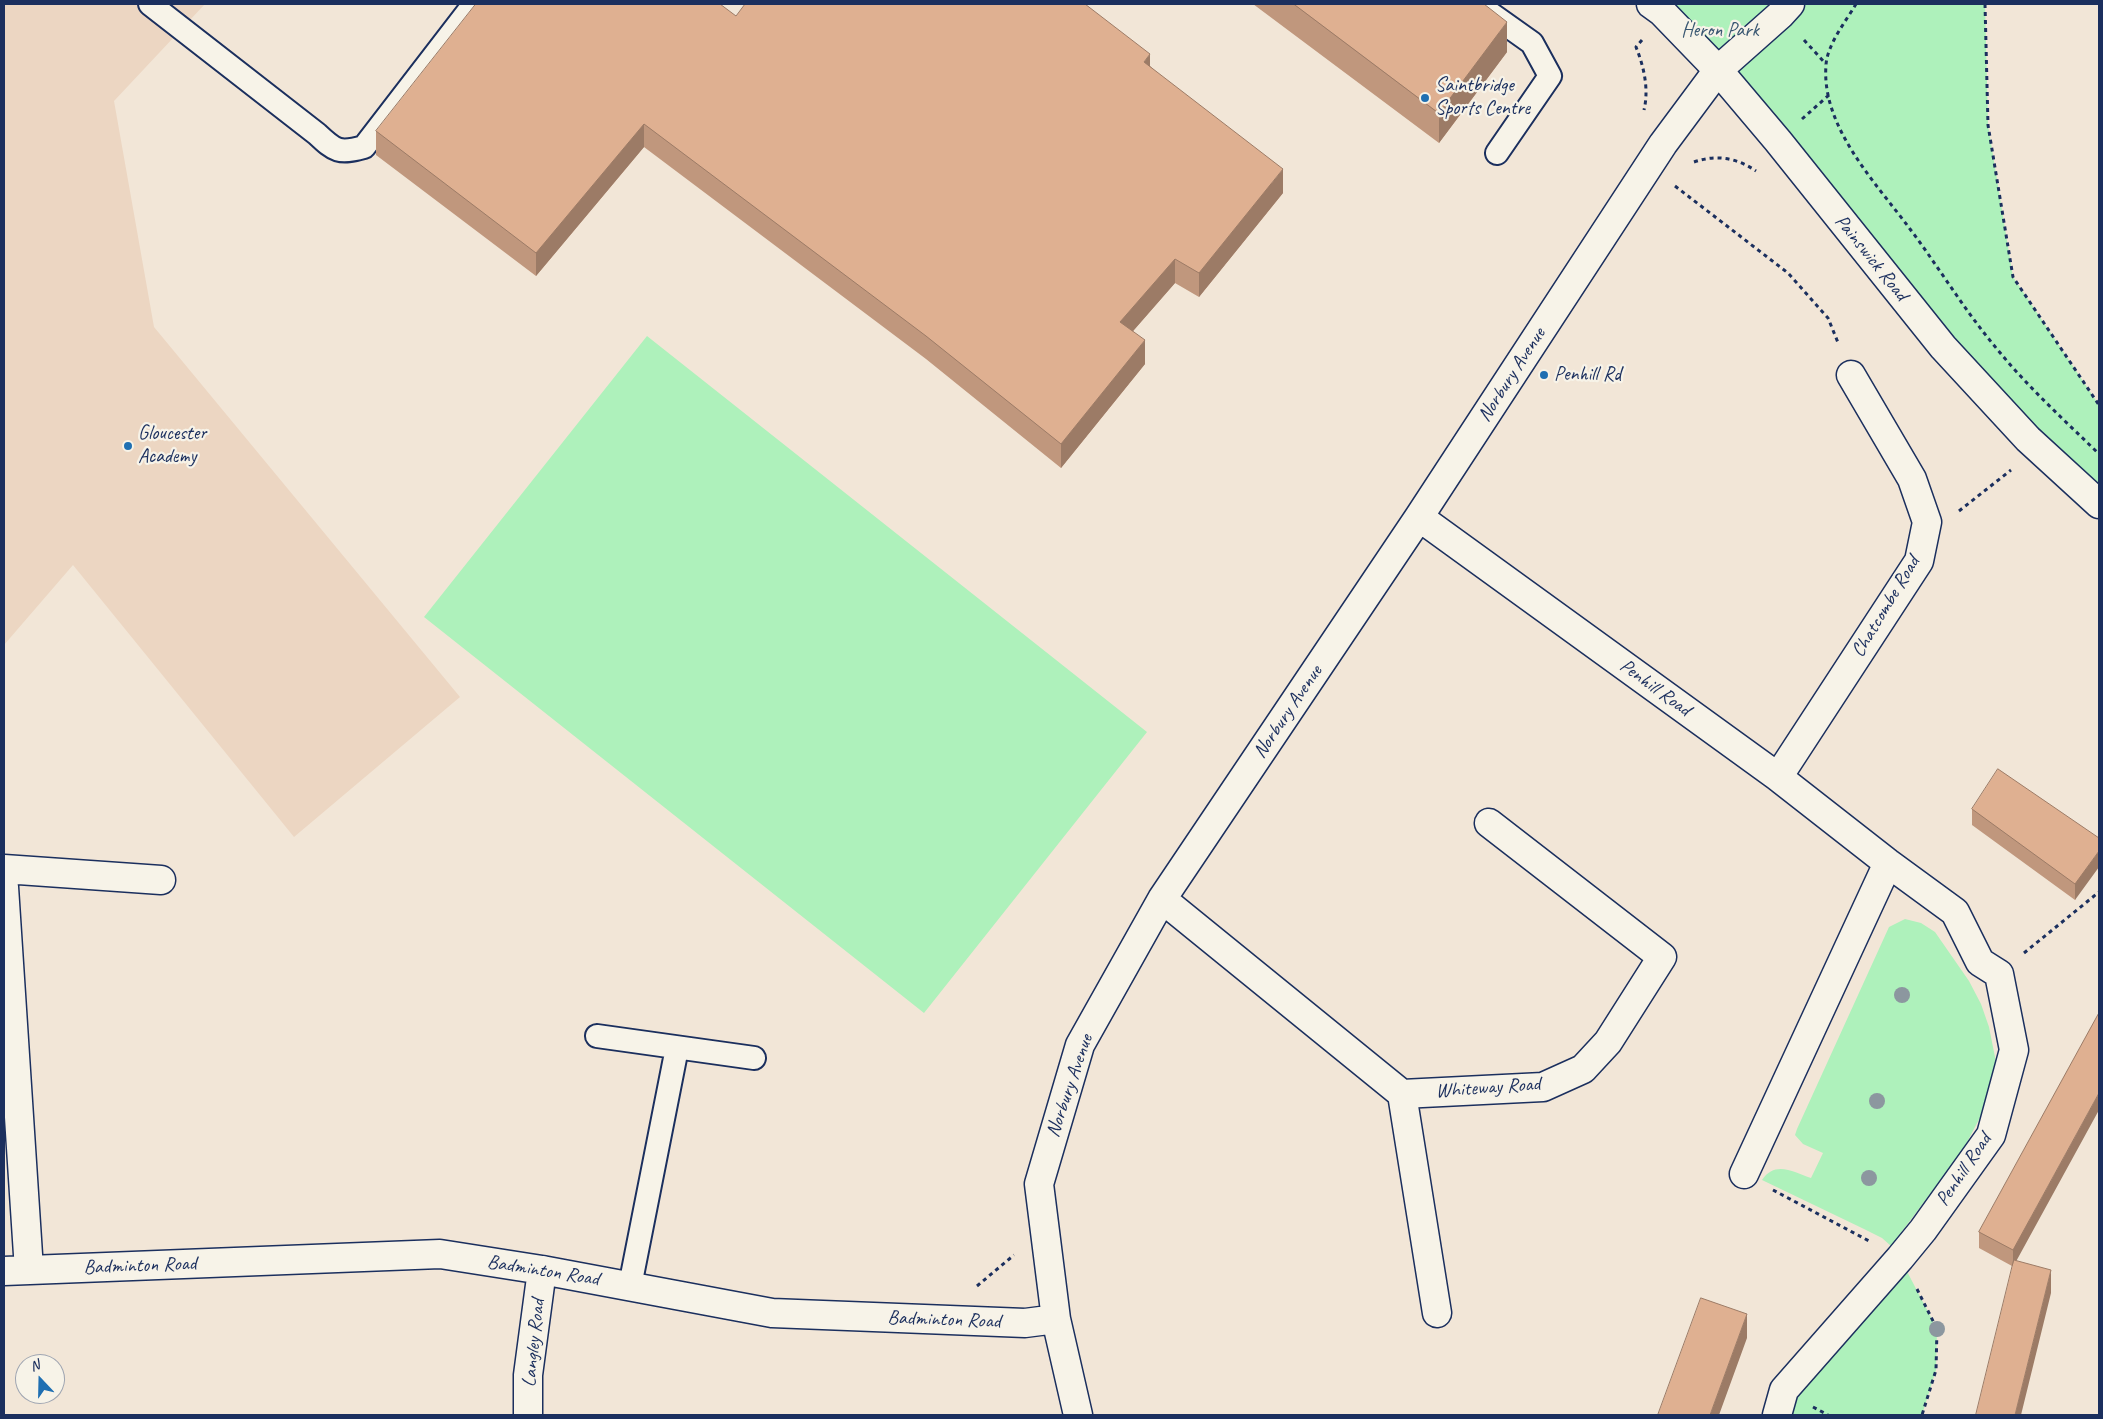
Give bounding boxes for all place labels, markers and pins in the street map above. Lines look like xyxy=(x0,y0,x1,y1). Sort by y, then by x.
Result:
place label: Saintbridge Sports Centre xyxy=(1435,74,1530,121)
marker: Saintbridge Sports Centre xyxy=(1419,92,1431,104)
place label: Penhill Rd xyxy=(1554,363,1621,387)
marker: Penhill Rd xyxy=(1538,369,1550,381)
place label: Gloucester Academy xyxy=(138,422,206,469)
marker: Gloucester Academy xyxy=(122,440,134,452)

